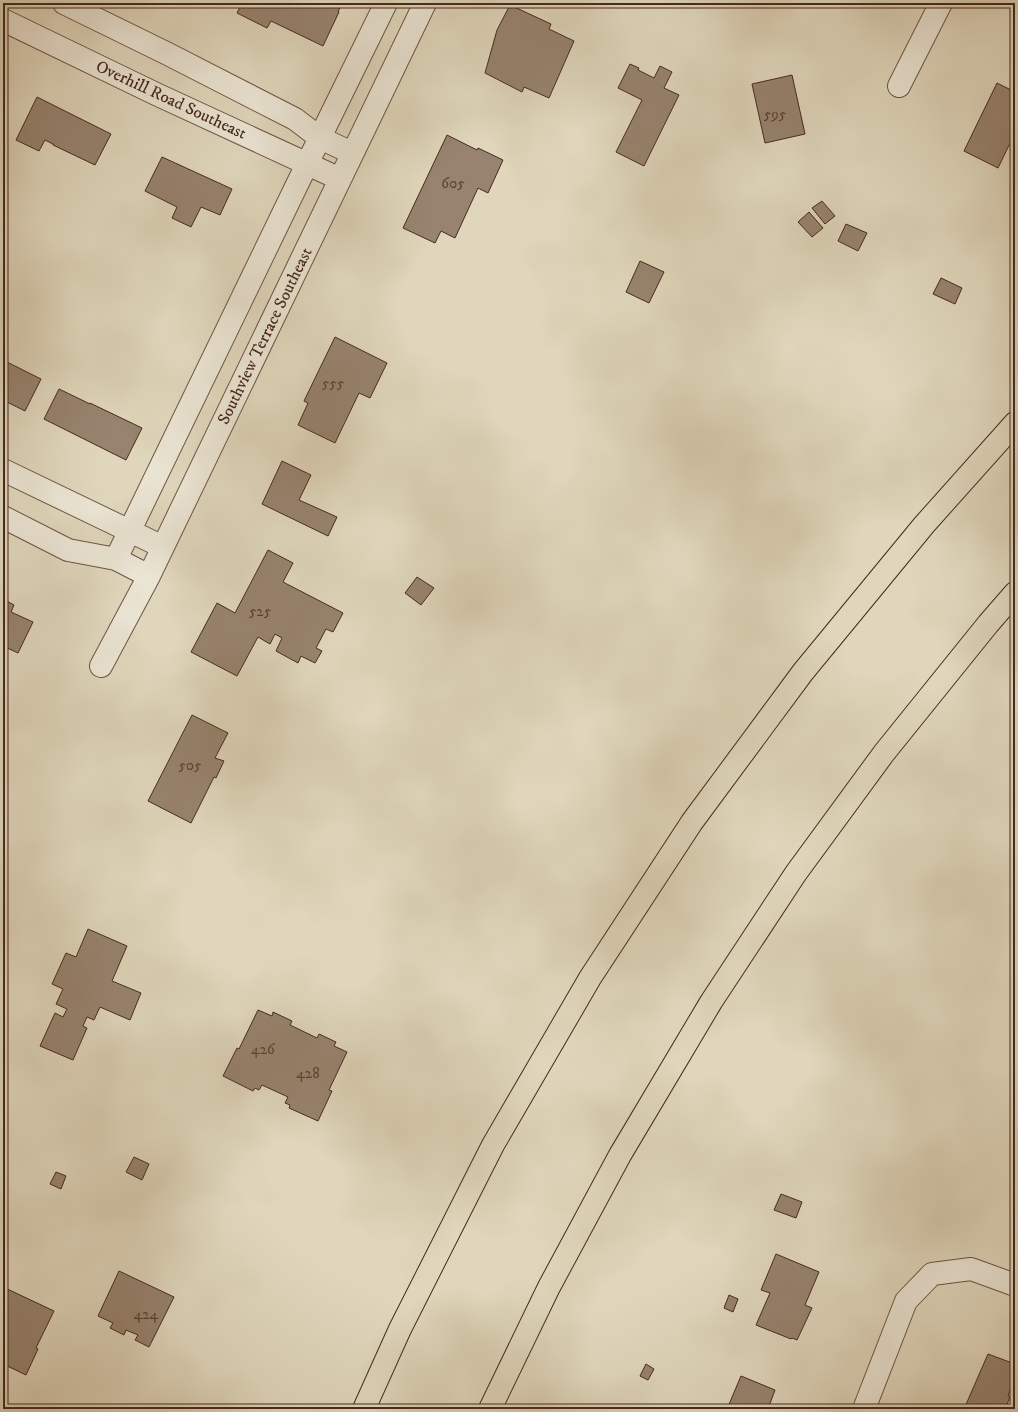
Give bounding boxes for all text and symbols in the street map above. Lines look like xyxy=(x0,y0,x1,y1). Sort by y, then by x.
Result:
street label: Overhill Road Southeast xyxy=(92,55,250,145)
house number: 595 xyxy=(764,105,787,124)
house number: 605 xyxy=(441,174,465,193)
street label: Southview Terrace Southeast xyxy=(213,243,318,428)
house number: 555 xyxy=(322,374,345,393)
house number: 525 xyxy=(249,602,272,621)
house number: 505 xyxy=(179,756,202,775)
house number: 426 xyxy=(251,1040,276,1059)
house number: 428 xyxy=(296,1064,320,1083)
house number: 424 xyxy=(134,1305,159,1324)

